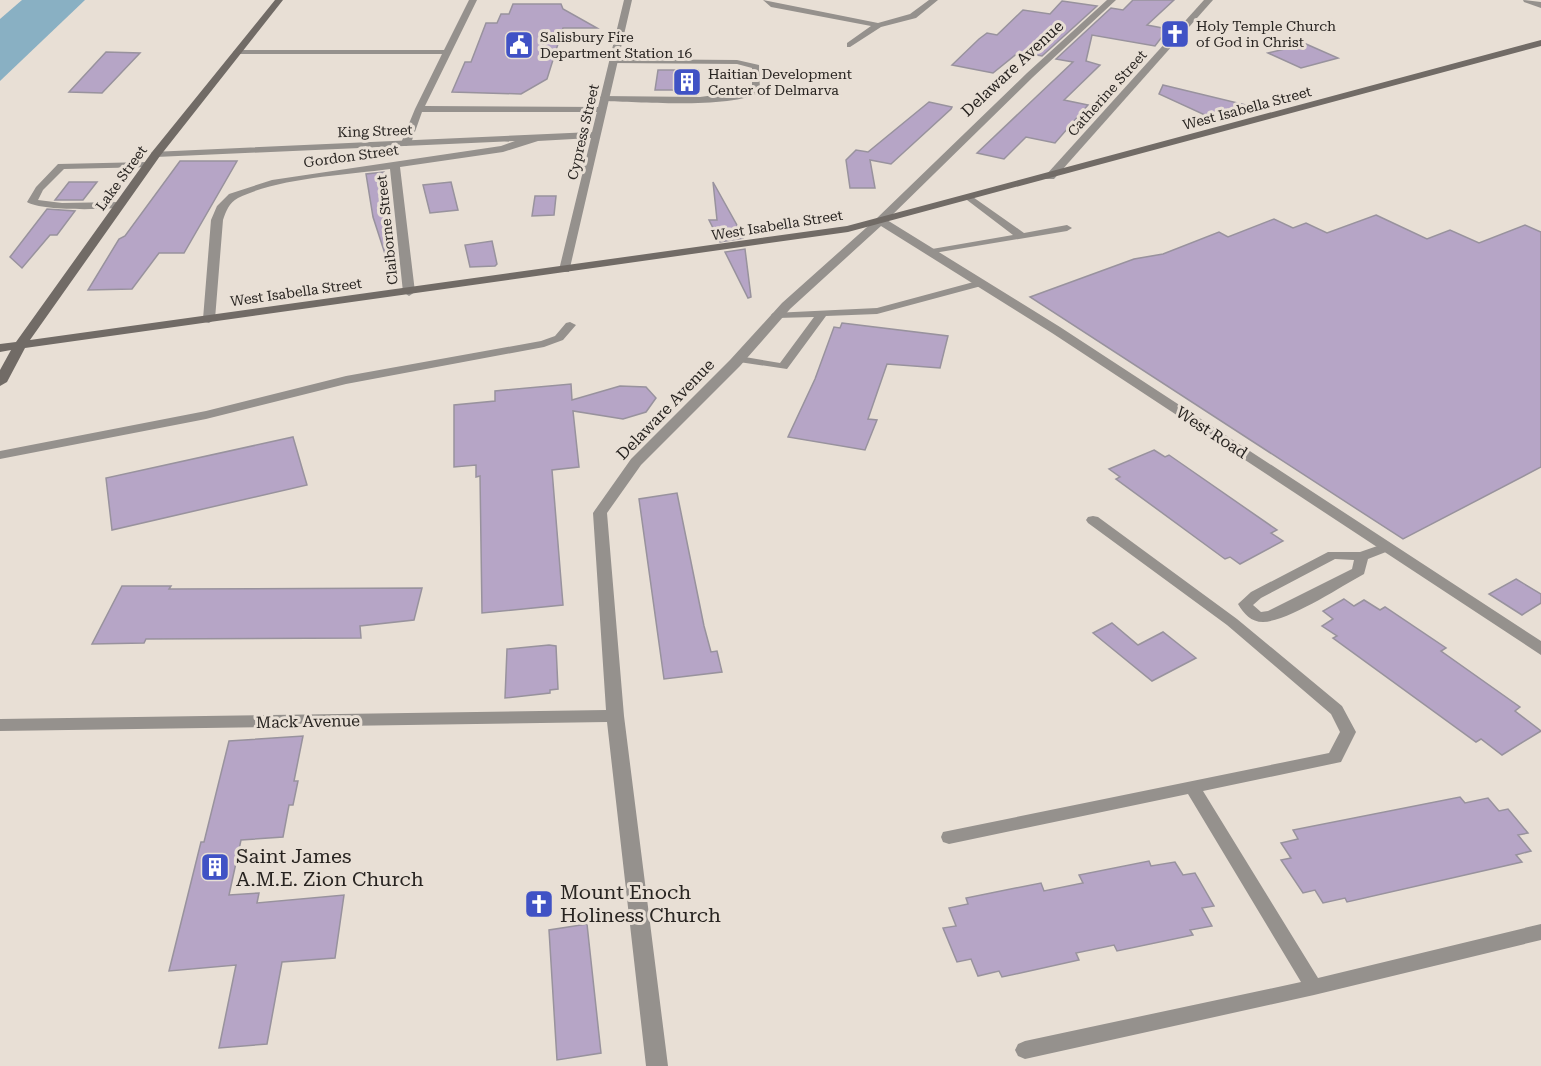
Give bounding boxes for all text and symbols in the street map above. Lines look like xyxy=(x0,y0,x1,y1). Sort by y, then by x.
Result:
street label: Delaware Avenue xyxy=(957,16,1067,121)
church icon: Holy Temple Church of God in Christ xyxy=(1159,18,1191,50)
place label: Holy Temple Church of God in Christ xyxy=(1196,18,1336,50)
public building icon: Salisbury Fire Department Station 16 xyxy=(503,29,535,61)
place label: Salisbury Fire Department Station 16 xyxy=(540,29,693,61)
street label: Catherine Street xyxy=(1064,47,1150,139)
building icon: Haitian Development Center of Delmarva xyxy=(671,66,703,98)
place label: Haitian Development Center of Delmarva xyxy=(708,66,852,98)
street label: Cypress Street xyxy=(564,82,602,182)
street label: West Isabella Street xyxy=(1181,83,1313,133)
street label: King Street xyxy=(337,122,413,140)
street label: Gordon Street xyxy=(303,141,399,171)
street label: Lake Street xyxy=(92,142,150,214)
street label: Claiborne Street xyxy=(373,174,401,286)
street label: West Isabella Street xyxy=(710,207,844,243)
street label: West Isabella Street xyxy=(229,275,363,309)
street label: Delaware Avenue xyxy=(612,355,718,464)
street label: West Road xyxy=(1172,402,1251,463)
street label: Mack Avenue xyxy=(256,711,360,732)
place label: Saint James A.M.E. Zion Church xyxy=(236,844,424,891)
building icon: Saint James A.M.E. Zion Church xyxy=(199,851,231,883)
place label: Mount Enoch Holiness Church xyxy=(560,880,721,927)
church icon: Mount Enoch Holiness Church xyxy=(523,888,555,920)

